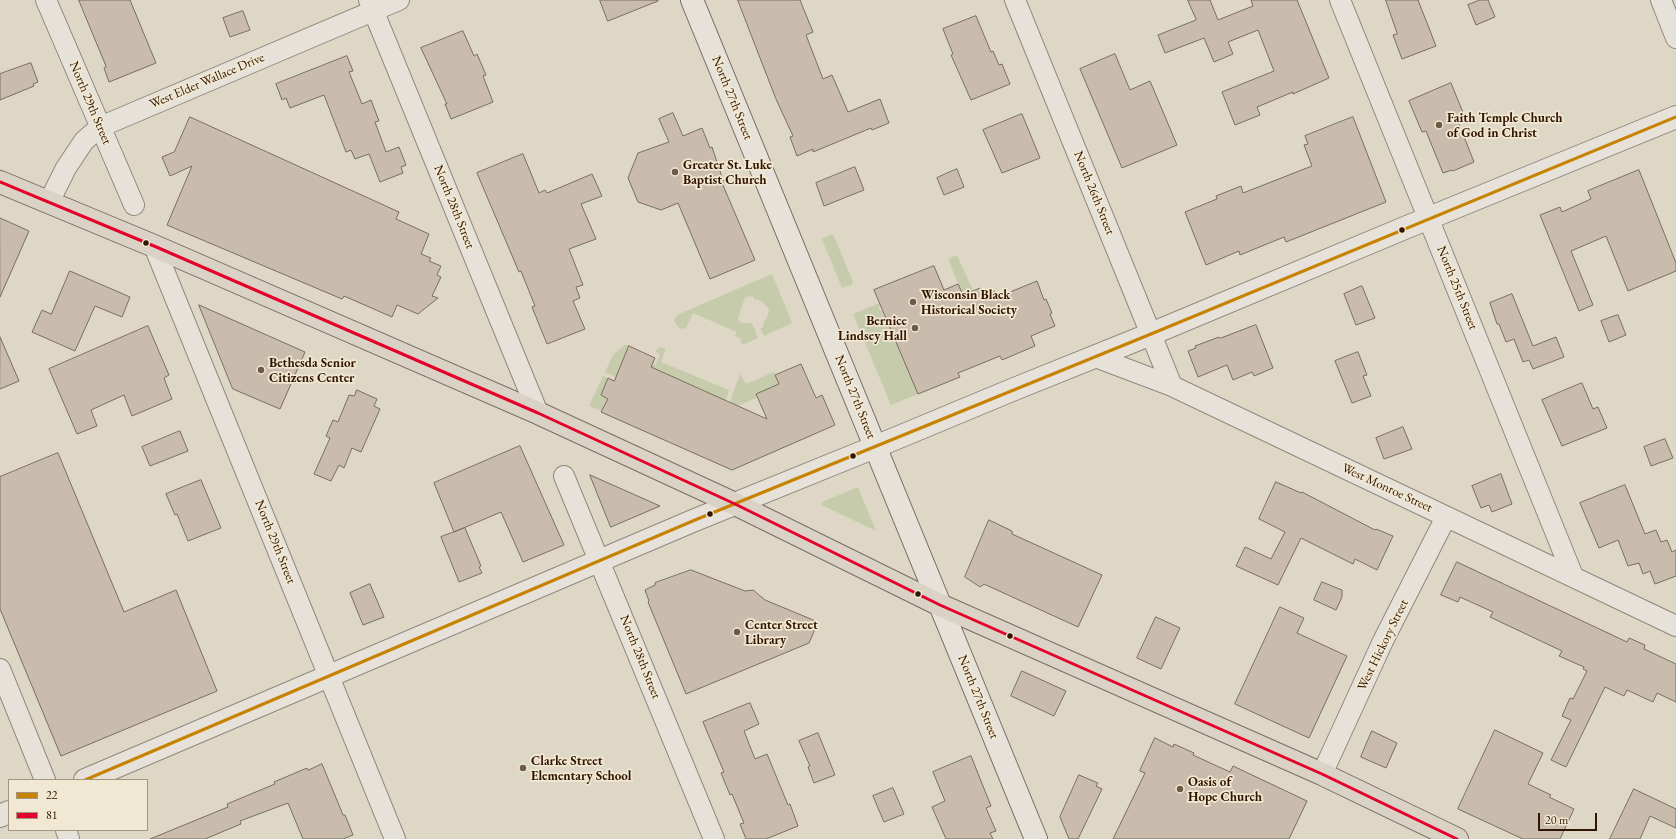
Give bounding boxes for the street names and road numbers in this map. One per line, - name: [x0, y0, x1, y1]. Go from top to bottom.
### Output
- street label: West Elder Wallace Drive: [147, 50, 267, 112]
- street label: North 27th Street: [708, 54, 756, 142]
- street label: North 29th Street: [65, 59, 115, 147]
- street label: North 26th Street: [1070, 149, 1118, 237]
- street label: North 28th Street: [430, 163, 478, 251]
- street label: North 25th Street: [1433, 244, 1481, 332]
- street label: North 27th Street: [831, 353, 879, 441]
- street label: West Monroe Street: [1339, 460, 1435, 516]
- street label: North 29th Street: [251, 498, 299, 586]
- street label: West Hickory Street: [1354, 597, 1412, 693]
- street label: North 28th Street: [616, 613, 664, 701]
- street label: North 27th Street: [954, 653, 1002, 741]

